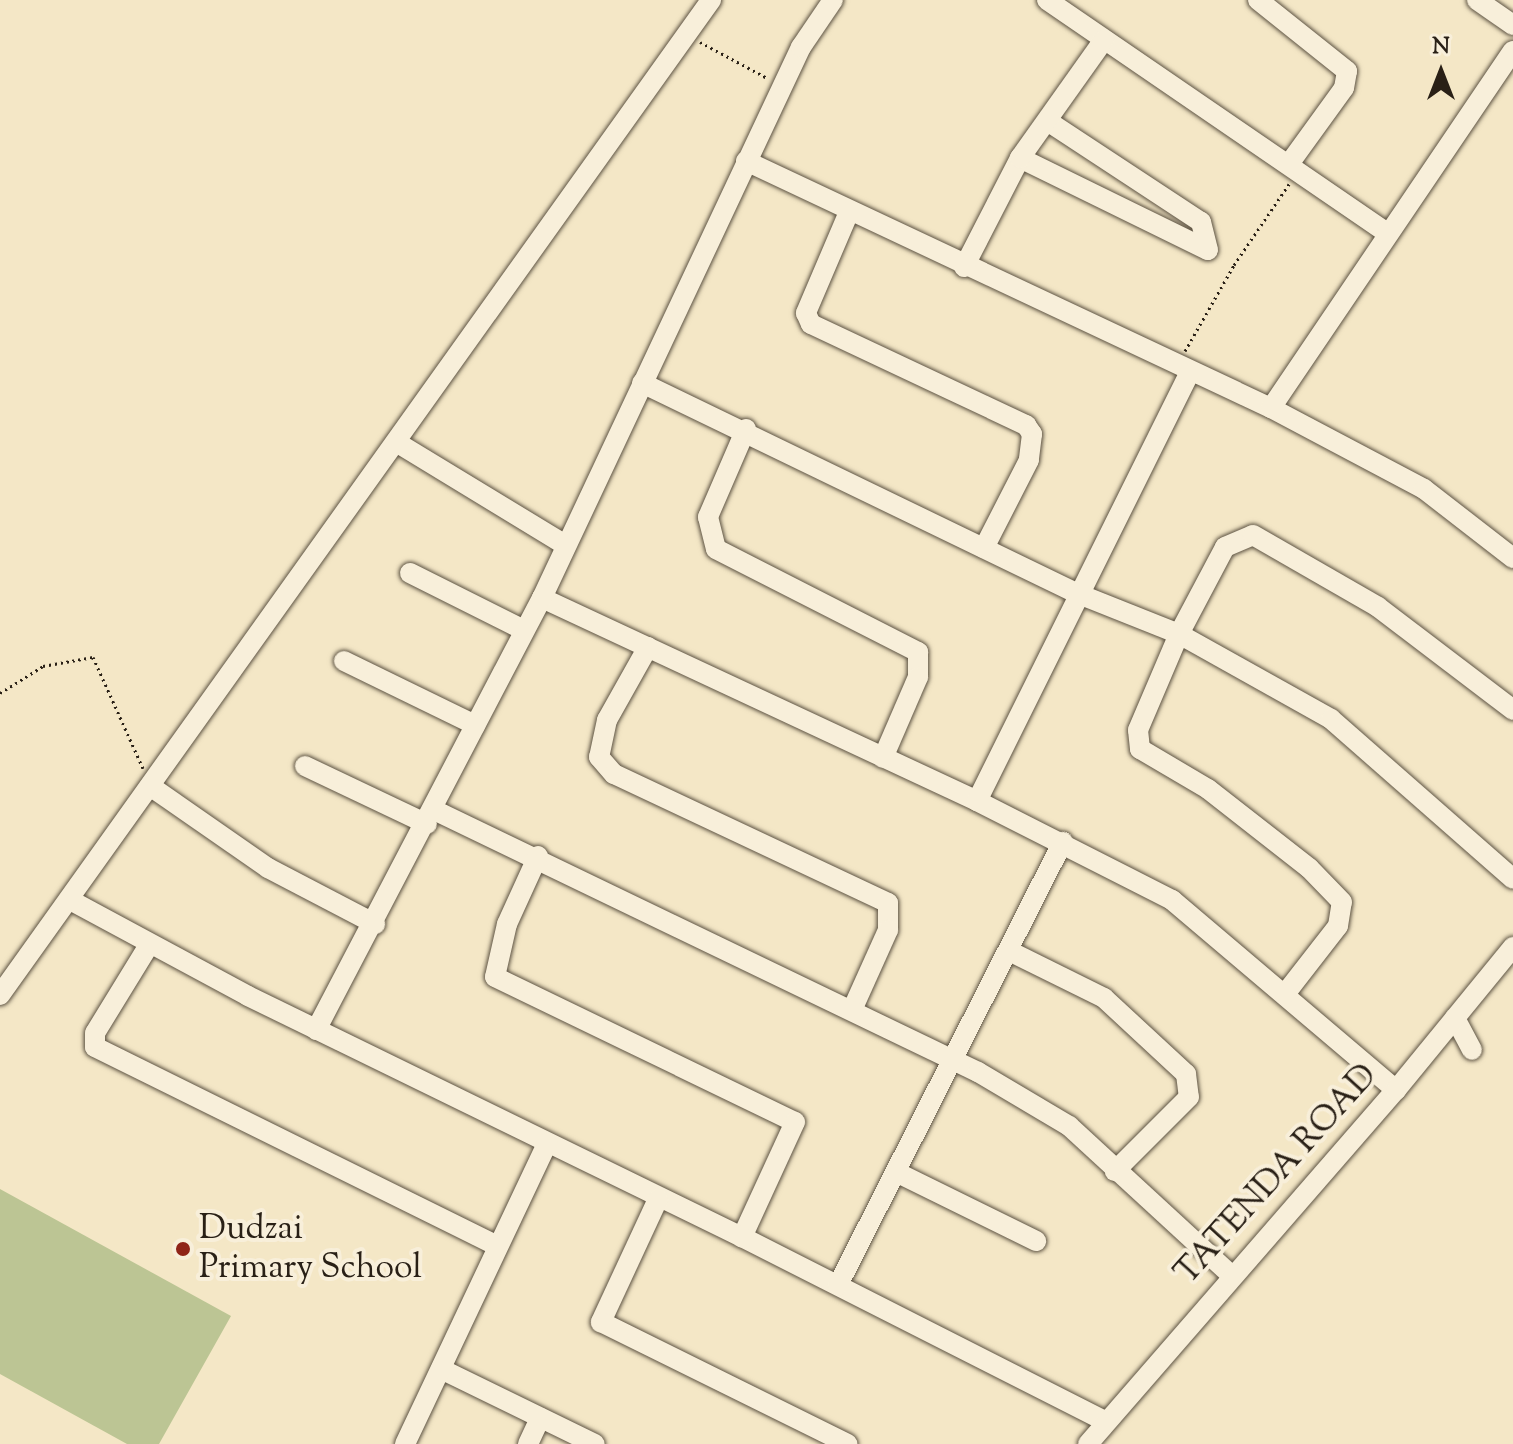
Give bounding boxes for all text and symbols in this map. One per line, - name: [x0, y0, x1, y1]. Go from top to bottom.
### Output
- north arrow: [1401, 32, 1481, 112]
- text: N: [1432, 32, 1450, 64]
- street label: TATENDA ROAD: [1167, 1056, 1387, 1294]
- place label: Dudzai Primary School: [199, 1209, 422, 1288]
- marker: Dudzai Primary School: [174, 1240, 192, 1258]

